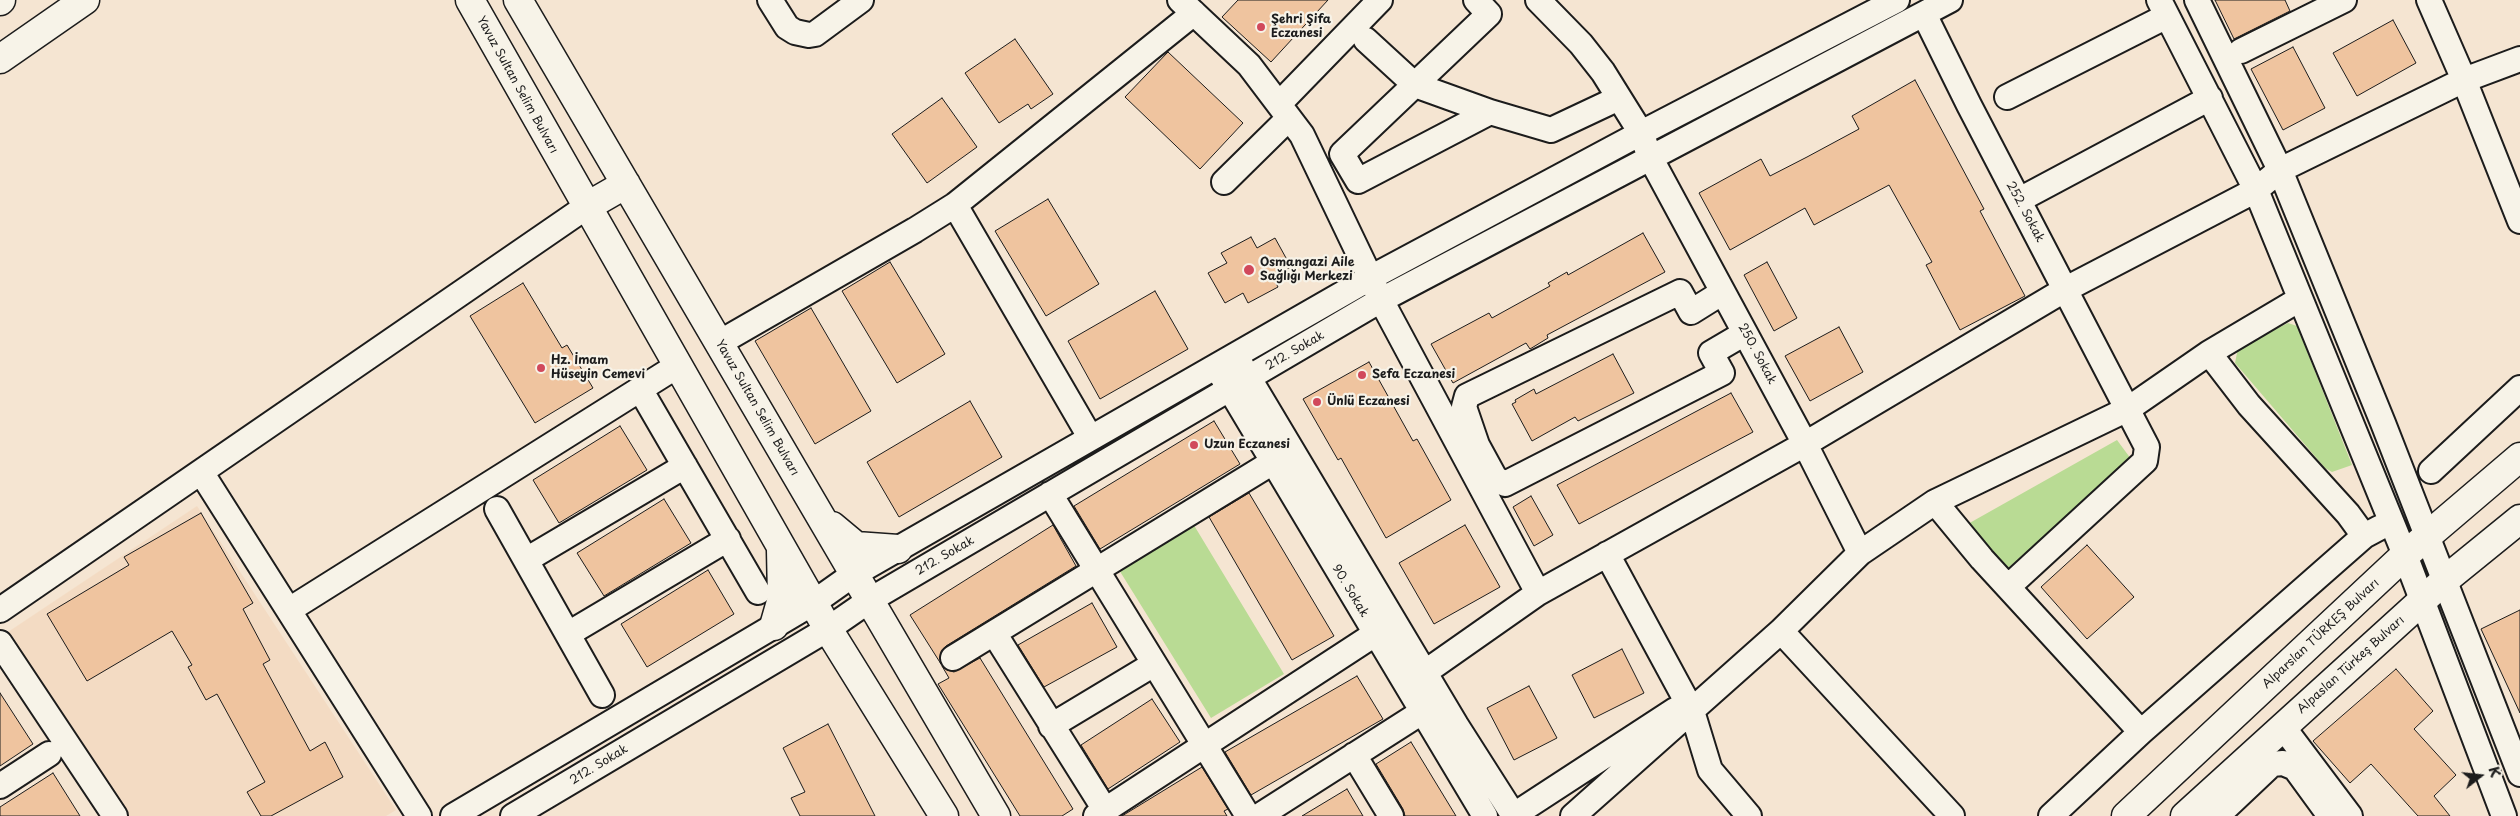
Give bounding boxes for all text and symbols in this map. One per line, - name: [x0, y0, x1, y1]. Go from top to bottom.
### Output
- place label: Şehri Şifa Eczanesi: [1271, 13, 1331, 41]
- street label: Yavuz Sultan Selim Bulvarı: [473, 14, 561, 156]
- marker: Şehri Şifa Eczanesi: [1255, 21, 1267, 33]
- street label: 252. Sokak: [2003, 179, 2047, 245]
- place label: Osmangazi Aile Sağlığı Merkezi: [1260, 256, 1354, 284]
- marker: Osmangazi Aile Sağlığı Merkezi: [1242, 263, 1256, 277]
- street label: 250. Sokak: [1735, 321, 1779, 387]
- street label: 212. Sokak: [1263, 328, 1327, 374]
- street label: Yavuz Sultan Selim Bulvarı: [712, 338, 802, 478]
- place label: Hz. İmam Hüseyin Cemevi: [551, 354, 645, 382]
- marker: Hz. İmam Hüseyin Cemevi: [535, 362, 547, 374]
- place label: Sefa Eczanesi: [1372, 368, 1455, 382]
- marker: Sefa Eczanesi: [1356, 369, 1368, 381]
- place label: Ünlü Eczanesi: [1327, 395, 1410, 409]
- marker: Ünlü Eczanesi: [1311, 396, 1323, 408]
- place label: Uzun Eczanesi: [1204, 438, 1290, 452]
- marker: Uzun Eczanesi: [1188, 439, 1200, 451]
- street label: 212. Sokak: [913, 533, 977, 579]
- street label: 90. Sokak: [1329, 562, 1371, 620]
- street label: Alparslan TÜRKEŞ Bulvarı: [2260, 576, 2382, 692]
- street label: Alpaslan Türkeş Bulvarı: [2295, 613, 2407, 717]
- street label: 212. Sokak: [567, 742, 631, 788]
- north arrow: [2455, 751, 2505, 801]
- text: K: [2483, 764, 2506, 780]

